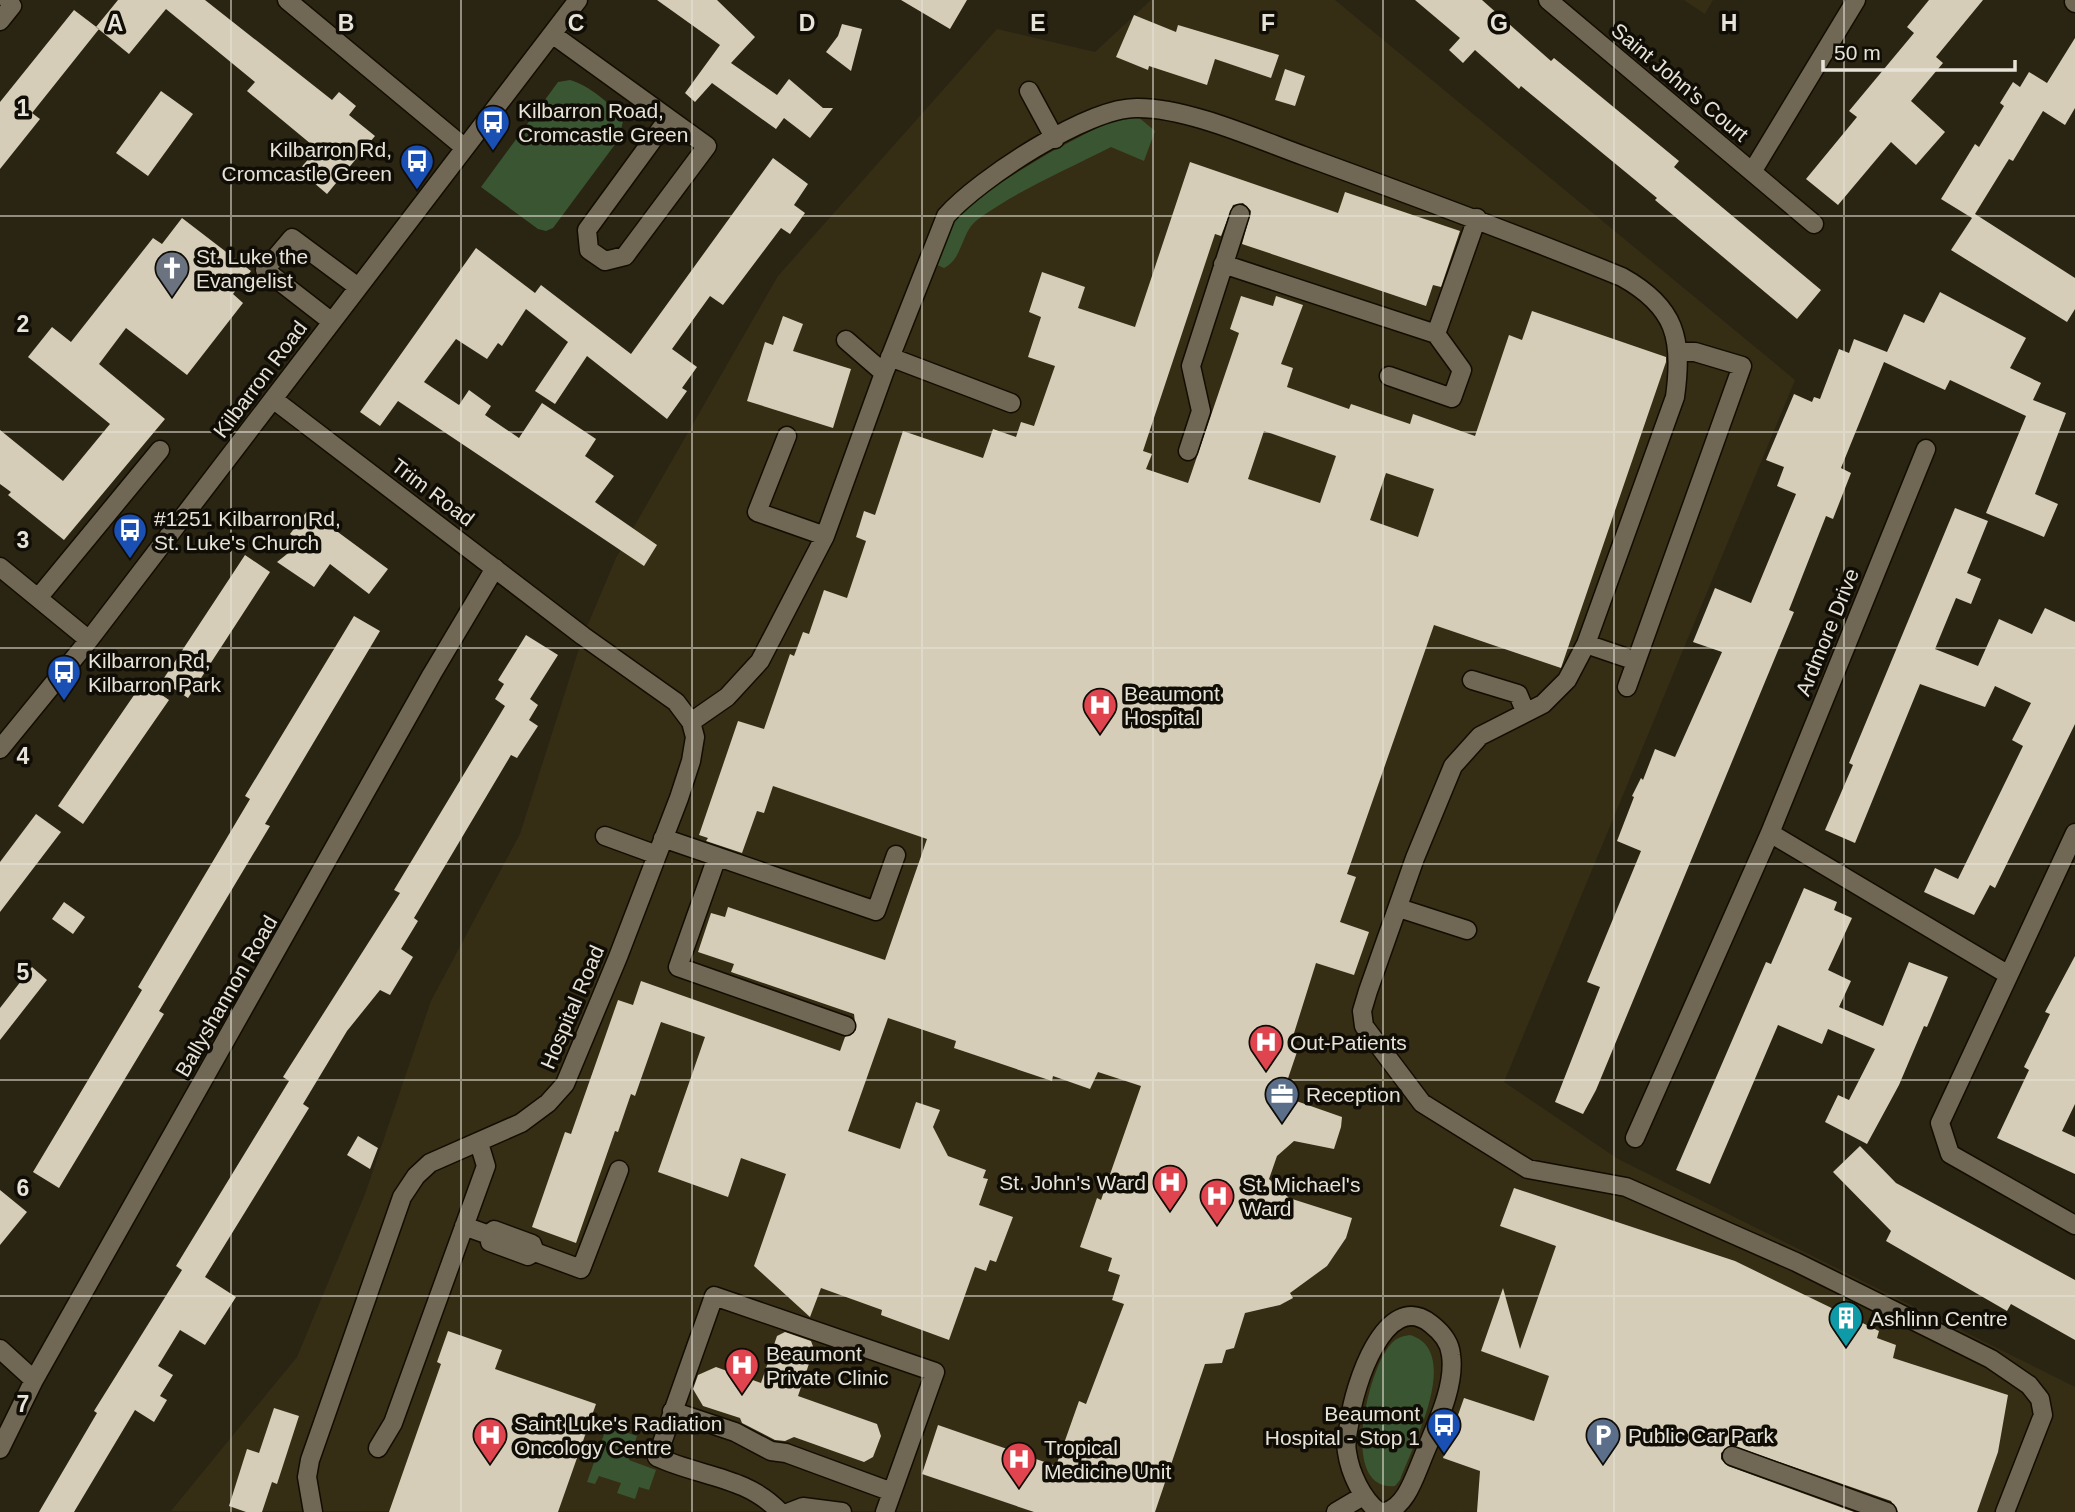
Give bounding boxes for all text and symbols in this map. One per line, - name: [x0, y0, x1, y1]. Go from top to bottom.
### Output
- text: A: [107, 10, 123, 36]
- text: B: [338, 10, 354, 36]
- text: C: [568, 10, 584, 36]
- text: D: [799, 10, 815, 36]
- text: E: [1030, 10, 1046, 36]
- text: F: [1261, 10, 1275, 36]
- text: G: [1490, 10, 1508, 36]
- text: H: [1721, 10, 1737, 36]
- street label: Saint John's Court: [1607, 18, 1753, 146]
- scale bar: [1823, 28, 2016, 72]
- text: 50 m: [1834, 41, 1881, 64]
- text: 1: [17, 95, 30, 121]
- place label: Kilbarron Road, Cromcastle Green: [518, 99, 688, 146]
- bus stop icon: Kilbarron Road, Cromcastle Green: [474, 103, 512, 152]
- place label: Kilbarron Rd, Cromcastle Green: [222, 138, 392, 185]
- bus stop icon: Kilbarron Rd, Cromcastle Green: [398, 142, 436, 191]
- place label: St. Luke the Evangelist: [196, 245, 308, 292]
- church icon: St. Luke the Evangelist: [153, 249, 191, 298]
- text: 2: [17, 311, 29, 337]
- street label: Kilbarron Road: [209, 316, 311, 442]
- street label: Trim Road: [387, 454, 479, 530]
- place label: #1251 Kilbarron Rd, St. Luke's Church: [154, 507, 341, 554]
- bus stop icon: #1251 Kilbarron Rd, St. Luke's Church: [111, 511, 149, 560]
- text: 3: [17, 527, 29, 553]
- street label: Ardmore Drive: [1791, 565, 1863, 699]
- place label: Kilbarron Rd, Kilbarron Park: [88, 649, 222, 696]
- bus stop icon: Kilbarron Rd, Kilbarron Park: [45, 653, 83, 702]
- place label: Beaumont Hospital: [1124, 682, 1220, 729]
- hospital icon: Beaumont Hospital: [1081, 686, 1119, 735]
- text: 4: [17, 743, 30, 769]
- street label: Ballyshannon Road: [171, 911, 281, 1081]
- street label: Hospital Road: [536, 942, 608, 1072]
- text: 5: [17, 959, 30, 985]
- hospital icon: Out-Patients: [1247, 1023, 1285, 1072]
- place label: Out-Patients: [1290, 1031, 1407, 1054]
- office icon: Reception: [1263, 1075, 1301, 1124]
- place label: Reception: [1306, 1083, 1401, 1106]
- hospital icon: St. John's Ward: [1151, 1163, 1189, 1212]
- place label: St. John's Ward: [999, 1171, 1146, 1194]
- place label: St. Michael's Ward: [1242, 1173, 1360, 1220]
- text: 6: [17, 1175, 29, 1201]
- hospital icon: St. Michael's Ward: [1198, 1177, 1236, 1226]
- building icon: Ashlinn Centre: [1827, 1299, 1865, 1348]
- place label: Ashlinn Centre: [1870, 1307, 2008, 1330]
- place label: Beaumont Private Clinic: [766, 1342, 889, 1389]
- hospital icon: Beaumont Private Clinic: [723, 1346, 761, 1395]
- text: 7: [17, 1391, 29, 1417]
- place label: Beaumont Hospital - Stop 1: [1265, 1402, 1420, 1449]
- bus stop icon: Beaumont Hospital - Stop 1: [1425, 1406, 1463, 1455]
- place label: Saint Luke's Radiation Oncology Centre: [514, 1412, 722, 1459]
- hospital icon: Saint Luke's Radiation Oncology Centre: [471, 1416, 509, 1465]
- parking icon: Public Car Park: [1584, 1416, 1622, 1465]
- place label: Public Car Park: [1628, 1424, 1774, 1447]
- place label: Tropical Medicine Unit: [1044, 1436, 1171, 1483]
- hospital icon: Tropical Medicine Unit: [1000, 1440, 1038, 1489]

